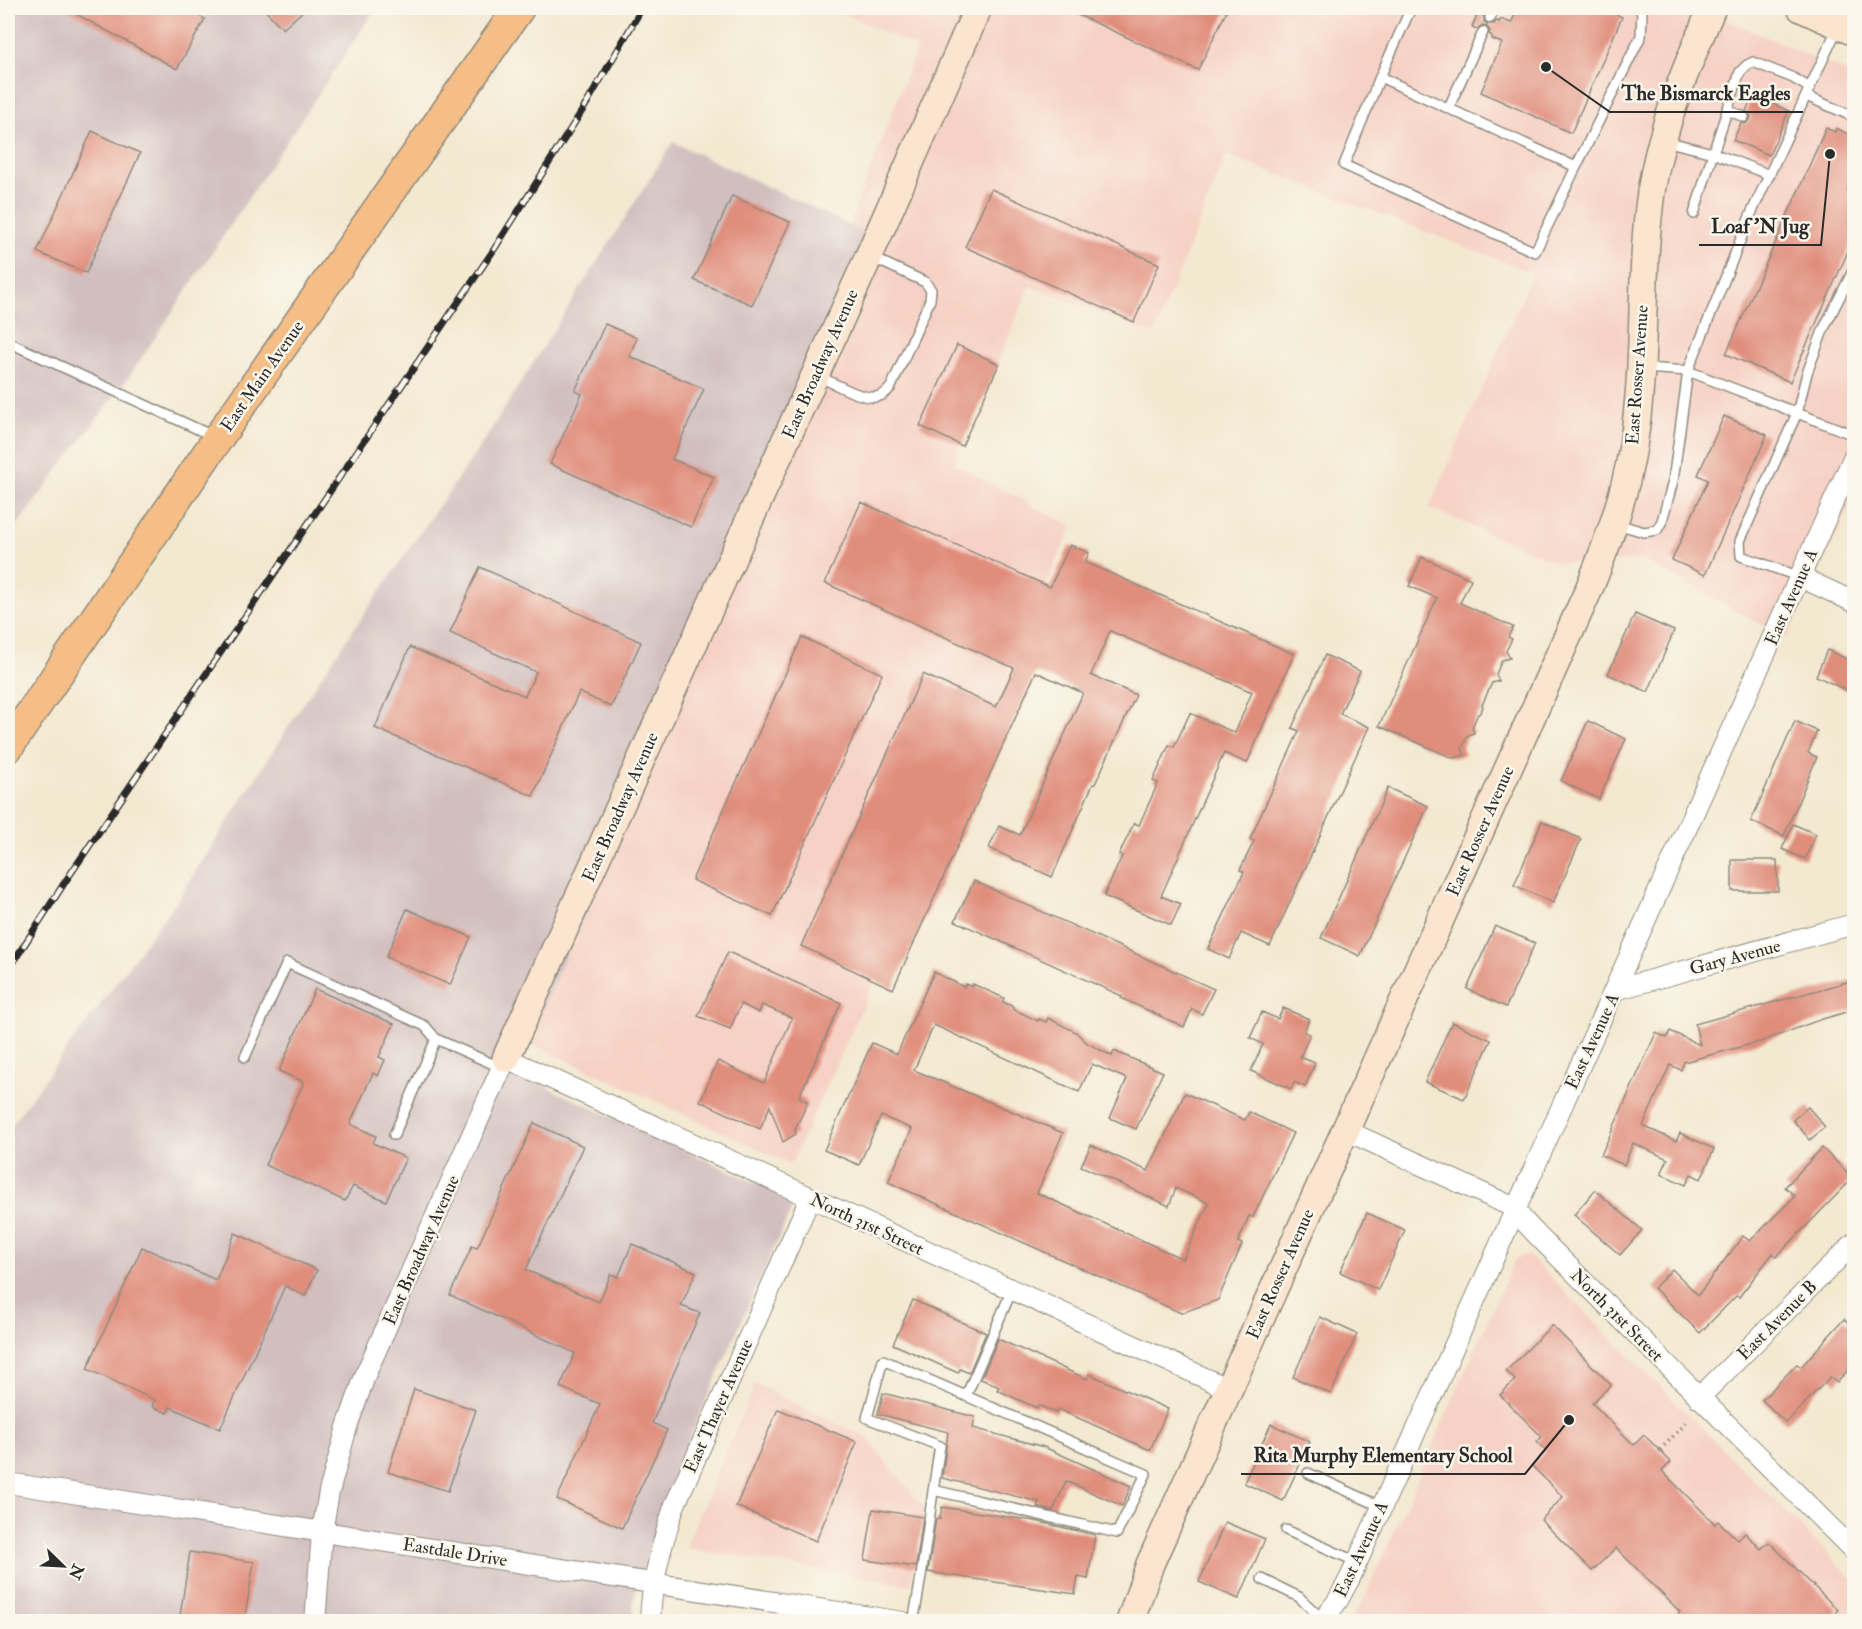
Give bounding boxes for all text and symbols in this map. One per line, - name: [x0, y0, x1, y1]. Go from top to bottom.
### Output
- callout: The Bismarck Eagles: [1610, 74, 1803, 112]
- text: The Bismarck Eagles: [1621, 81, 1791, 107]
- callout: Loaf 'N Jug: [1699, 207, 1821, 245]
- text: Loaf 'N Jug: [1711, 214, 1810, 240]
- street label: East Broadway Avenue: [777, 285, 864, 443]
- street label: East Rosser Avenue: [1621, 304, 1654, 446]
- street label: East Main Avenue: [215, 316, 310, 436]
- street label: East Avenue A: [1760, 545, 1823, 649]
- street label: East Broadway Avenue: [577, 728, 664, 886]
- street label: East Rosser Avenue: [1441, 762, 1520, 900]
- street label: Gary Avenue: [1687, 934, 1783, 981]
- street label: East Avenue A: [1560, 989, 1625, 1093]
- street label: East Broadway Avenue: [378, 1171, 465, 1329]
- street label: North 31st Street: [806, 1188, 927, 1261]
- street label: East Rosser Avenue: [1241, 1205, 1320, 1343]
- street label: North 31st Street: [1565, 1264, 1668, 1367]
- street label: East Avenue B: [1733, 1276, 1822, 1365]
- street label: East Thayer Avenue: [679, 1335, 758, 1477]
- callout: Rita Murphy Elementary School: [1241, 1436, 1525, 1474]
- text: Rita Murphy Elementary School: [1253, 1443, 1514, 1469]
- street label: East Avenue A: [1329, 1497, 1394, 1601]
- street label: Eastdale Drive: [401, 1533, 509, 1572]
- north arrow: [33, 1536, 93, 1596]
- text: N: [63, 1560, 88, 1583]

